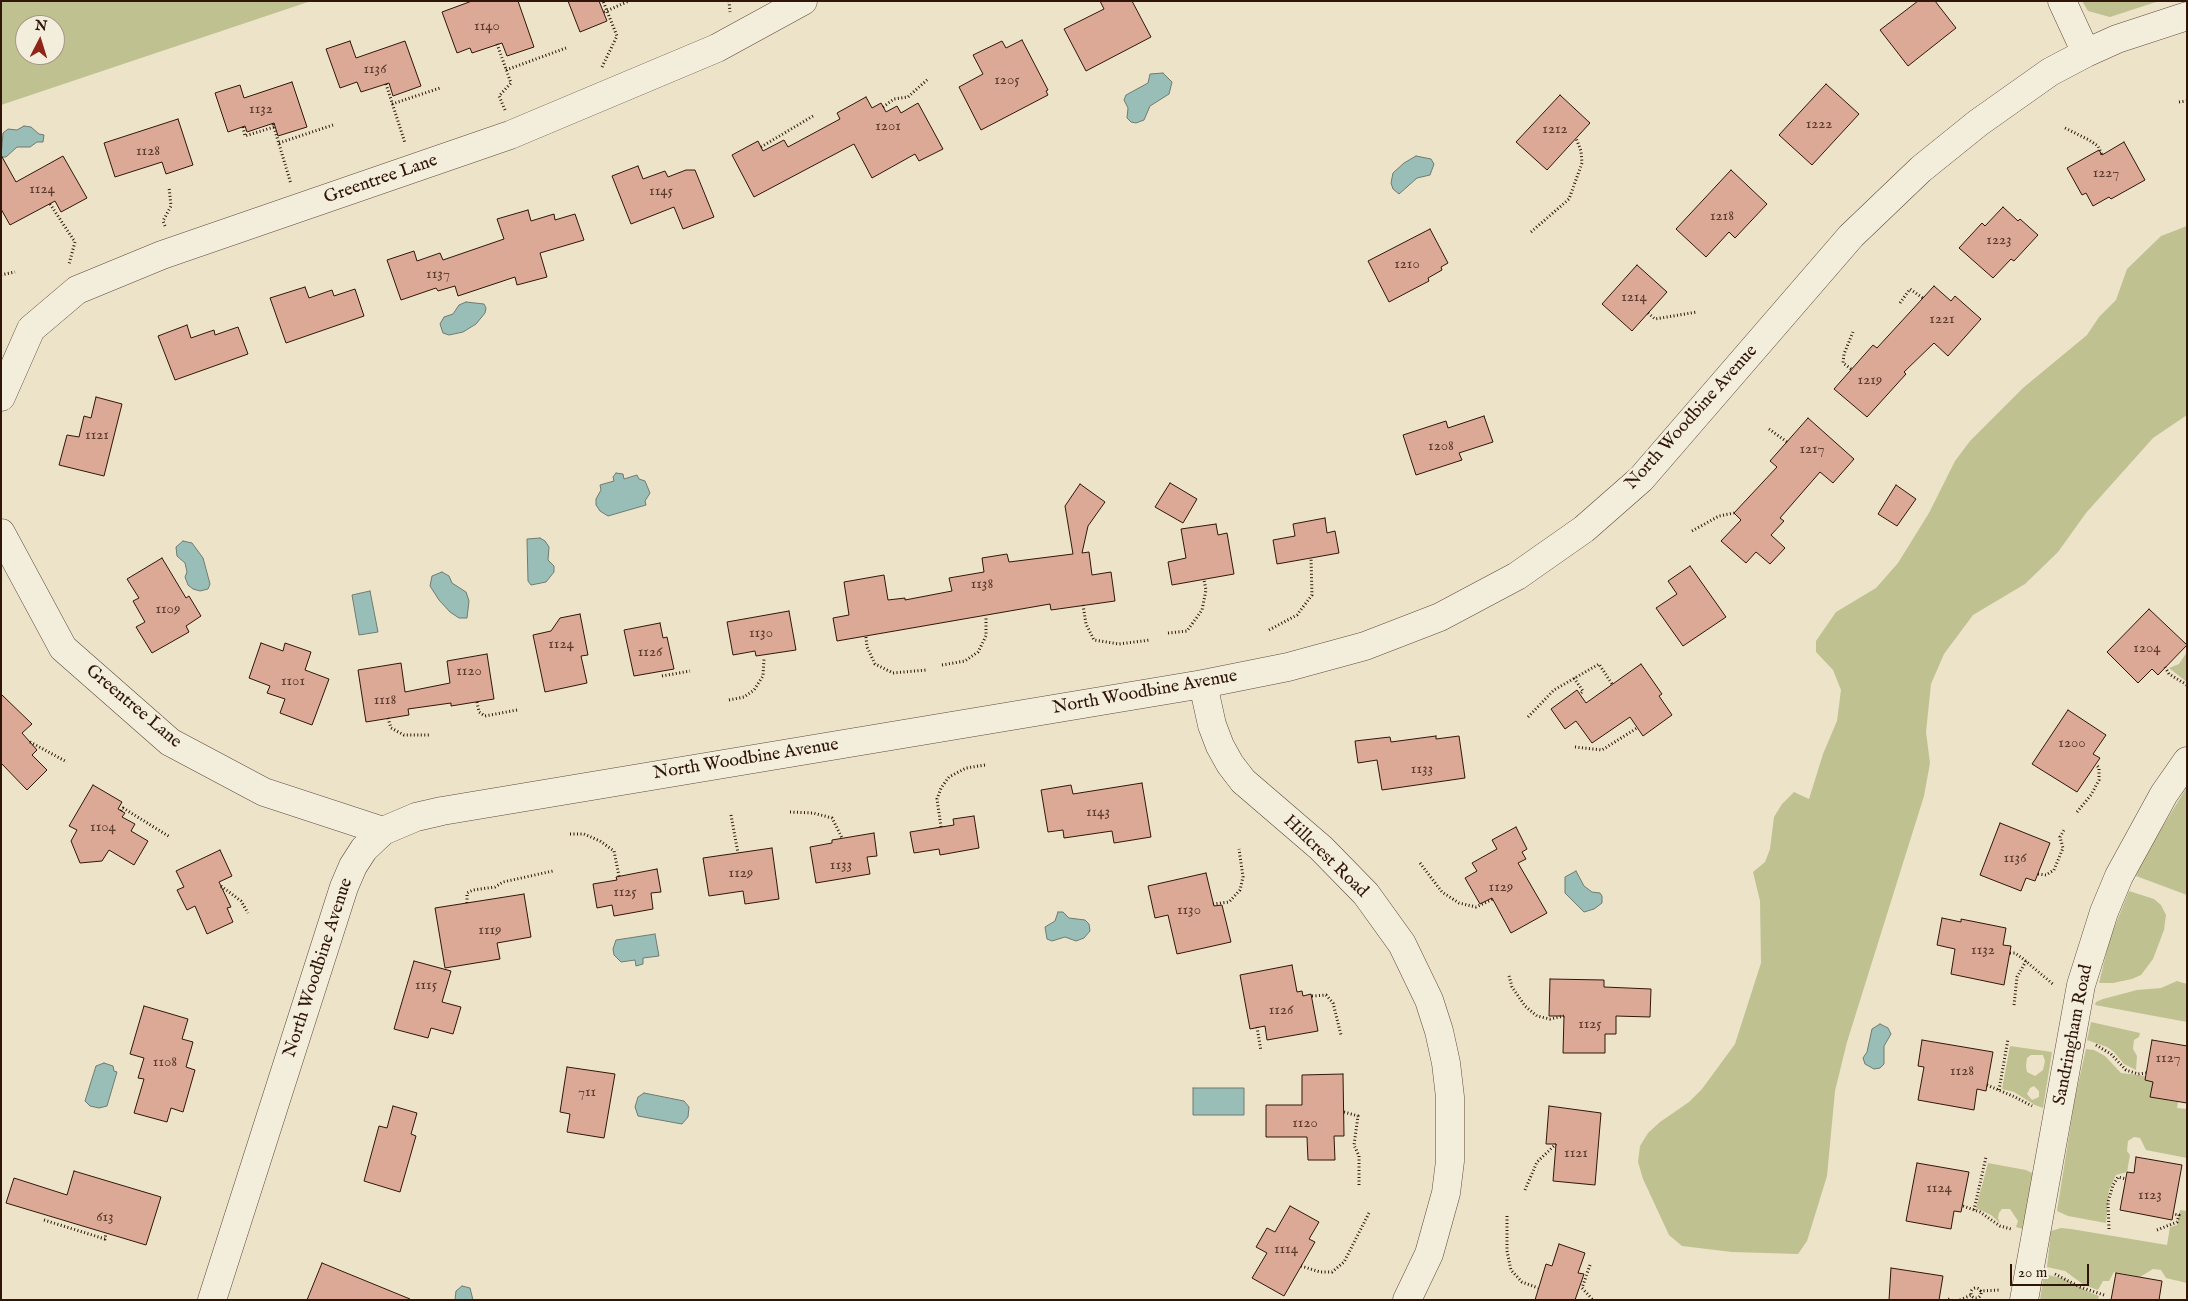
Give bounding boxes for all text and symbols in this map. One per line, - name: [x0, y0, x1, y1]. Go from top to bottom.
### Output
- north arrow: [15, 15, 65, 65]
- text: N: [34, 17, 48, 36]
- house number: 1140: [474, 18, 500, 36]
- house number: 1136: [363, 61, 387, 79]
- house number: 1205: [994, 72, 1020, 90]
- house number: 1132: [249, 101, 273, 119]
- house number: 1222: [1806, 116, 1832, 134]
- house number: 1201: [875, 118, 901, 136]
- house number: 1212: [1542, 121, 1568, 139]
- house number: 1128: [136, 143, 160, 161]
- street label: Greentree Lane: [321, 150, 441, 210]
- house number: 1227: [2093, 165, 2119, 183]
- house number: 1124: [29, 181, 55, 199]
- house number: 1145: [649, 183, 673, 201]
- house number: 1218: [1710, 208, 1734, 226]
- house number: 1223: [1986, 232, 2012, 250]
- house number: 1210: [1394, 256, 1420, 274]
- house number: 1137: [426, 266, 450, 284]
- house number: 1214: [1621, 289, 1647, 307]
- house number: 1221: [1929, 311, 1955, 329]
- street label: North Woodbine Avenue: [1621, 341, 1763, 495]
- house number: 1219: [1858, 372, 1882, 390]
- house number: 1121: [85, 427, 109, 445]
- house number: 1208: [1428, 438, 1454, 456]
- house number: 1217: [1799, 441, 1825, 459]
- house number: 1138: [971, 576, 993, 594]
- house number: 1109: [155, 601, 181, 619]
- house number: 1130: [749, 625, 773, 643]
- house number: 1124: [548, 636, 574, 654]
- house number: 1204: [2133, 640, 2161, 658]
- house number: 1126: [638, 644, 662, 662]
- street label: Greentree Lane: [81, 661, 185, 753]
- house number: 1120: [456, 663, 482, 681]
- street label: North Woodbine Avenue: [1051, 666, 1239, 720]
- house number: 1101: [281, 673, 305, 691]
- house number: 1118: [374, 692, 396, 710]
- street label: North Woodbine Avenue: [652, 735, 840, 785]
- house number: 1200: [2058, 735, 2086, 753]
- house number: 1133: [1411, 761, 1433, 779]
- house number: 1143: [1086, 804, 1110, 822]
- street label: Hillcrest Road: [1278, 811, 1372, 903]
- house number: 1104: [90, 819, 116, 837]
- house number: 1136: [2003, 850, 2027, 868]
- house number: 1133: [830, 857, 852, 875]
- house number: 1129: [729, 865, 753, 883]
- street label: North Woodbine Avenue: [280, 876, 358, 1060]
- house number: 1129: [1489, 879, 1513, 897]
- house number: 1125: [613, 884, 637, 902]
- house number: 1130: [1177, 902, 1201, 920]
- house number: 1119: [478, 922, 502, 940]
- house number: 1132: [1971, 942, 1995, 960]
- street label: Sandringham Road: [2050, 963, 2098, 1107]
- house number: 1115: [415, 977, 437, 995]
- house number: 1126: [1269, 1002, 1293, 1020]
- house number: 1125: [1578, 1016, 1602, 1034]
- house number: 1127: [2155, 1050, 2181, 1068]
- house number: 1108: [153, 1054, 177, 1072]
- house number: 1128: [1950, 1063, 1974, 1081]
- house number: 711: [578, 1084, 596, 1102]
- house number: 1120: [1292, 1115, 1318, 1133]
- house number: 1121: [1564, 1145, 1588, 1163]
- house number: 1124: [1926, 1180, 1952, 1198]
- house number: 1123: [2138, 1187, 2162, 1205]
- house number: 613: [96, 1209, 114, 1227]
- house number: 1114: [1274, 1241, 1298, 1259]
- scale bar: [2013, 1254, 2092, 1286]
- text: 20 m: [2018, 1263, 2047, 1282]

